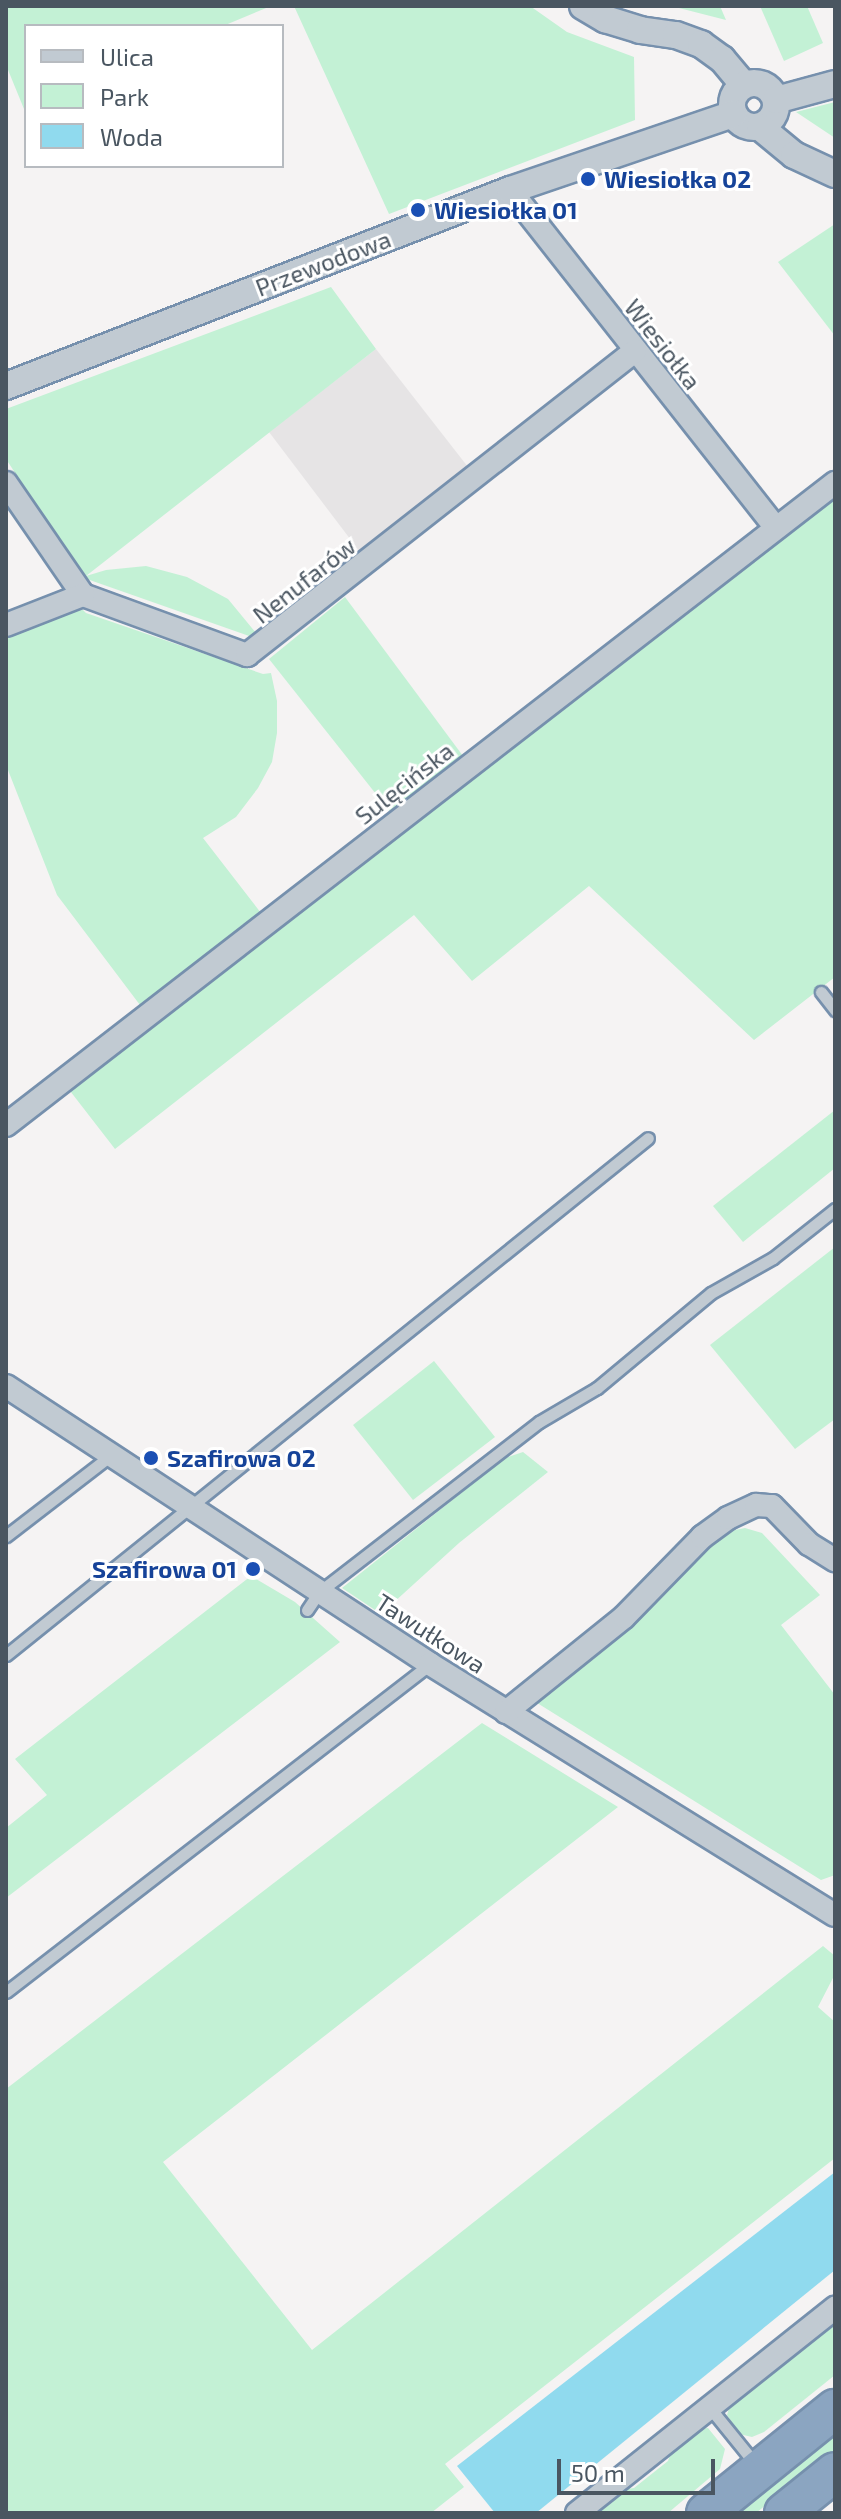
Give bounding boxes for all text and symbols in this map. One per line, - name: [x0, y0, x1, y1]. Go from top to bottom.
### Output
- legend: [24, 24, 284, 168]
- text: Ulica: [100, 42, 154, 71]
- text: Park: [100, 82, 149, 111]
- text: Woda: [100, 122, 163, 151]
- place label: Wiesiołka 02: [604, 165, 751, 193]
- marker: Wiesiołka 02: [579, 170, 597, 188]
- place label: Wiesiołka 01: [434, 196, 578, 224]
- marker: Wiesiołka 01: [409, 201, 427, 219]
- street label: Przewodowa: [251, 224, 395, 302]
- street label: Wiesiołka: [619, 293, 707, 395]
- street label: Nenufarów: [247, 531, 361, 629]
- street label: Sulęcińska: [349, 736, 459, 830]
- place label: Szafirowa 02: [167, 1444, 316, 1472]
- marker: Szafirowa 02: [142, 1449, 160, 1467]
- place label: Szafirowa 01: [92, 1555, 237, 1583]
- marker: Szafirowa 01: [244, 1560, 262, 1578]
- street label: Tawułkowa: [371, 1587, 491, 1679]
- scale bar: [561, 2443, 719, 2493]
- text: 50 m: [571, 2458, 625, 2487]

